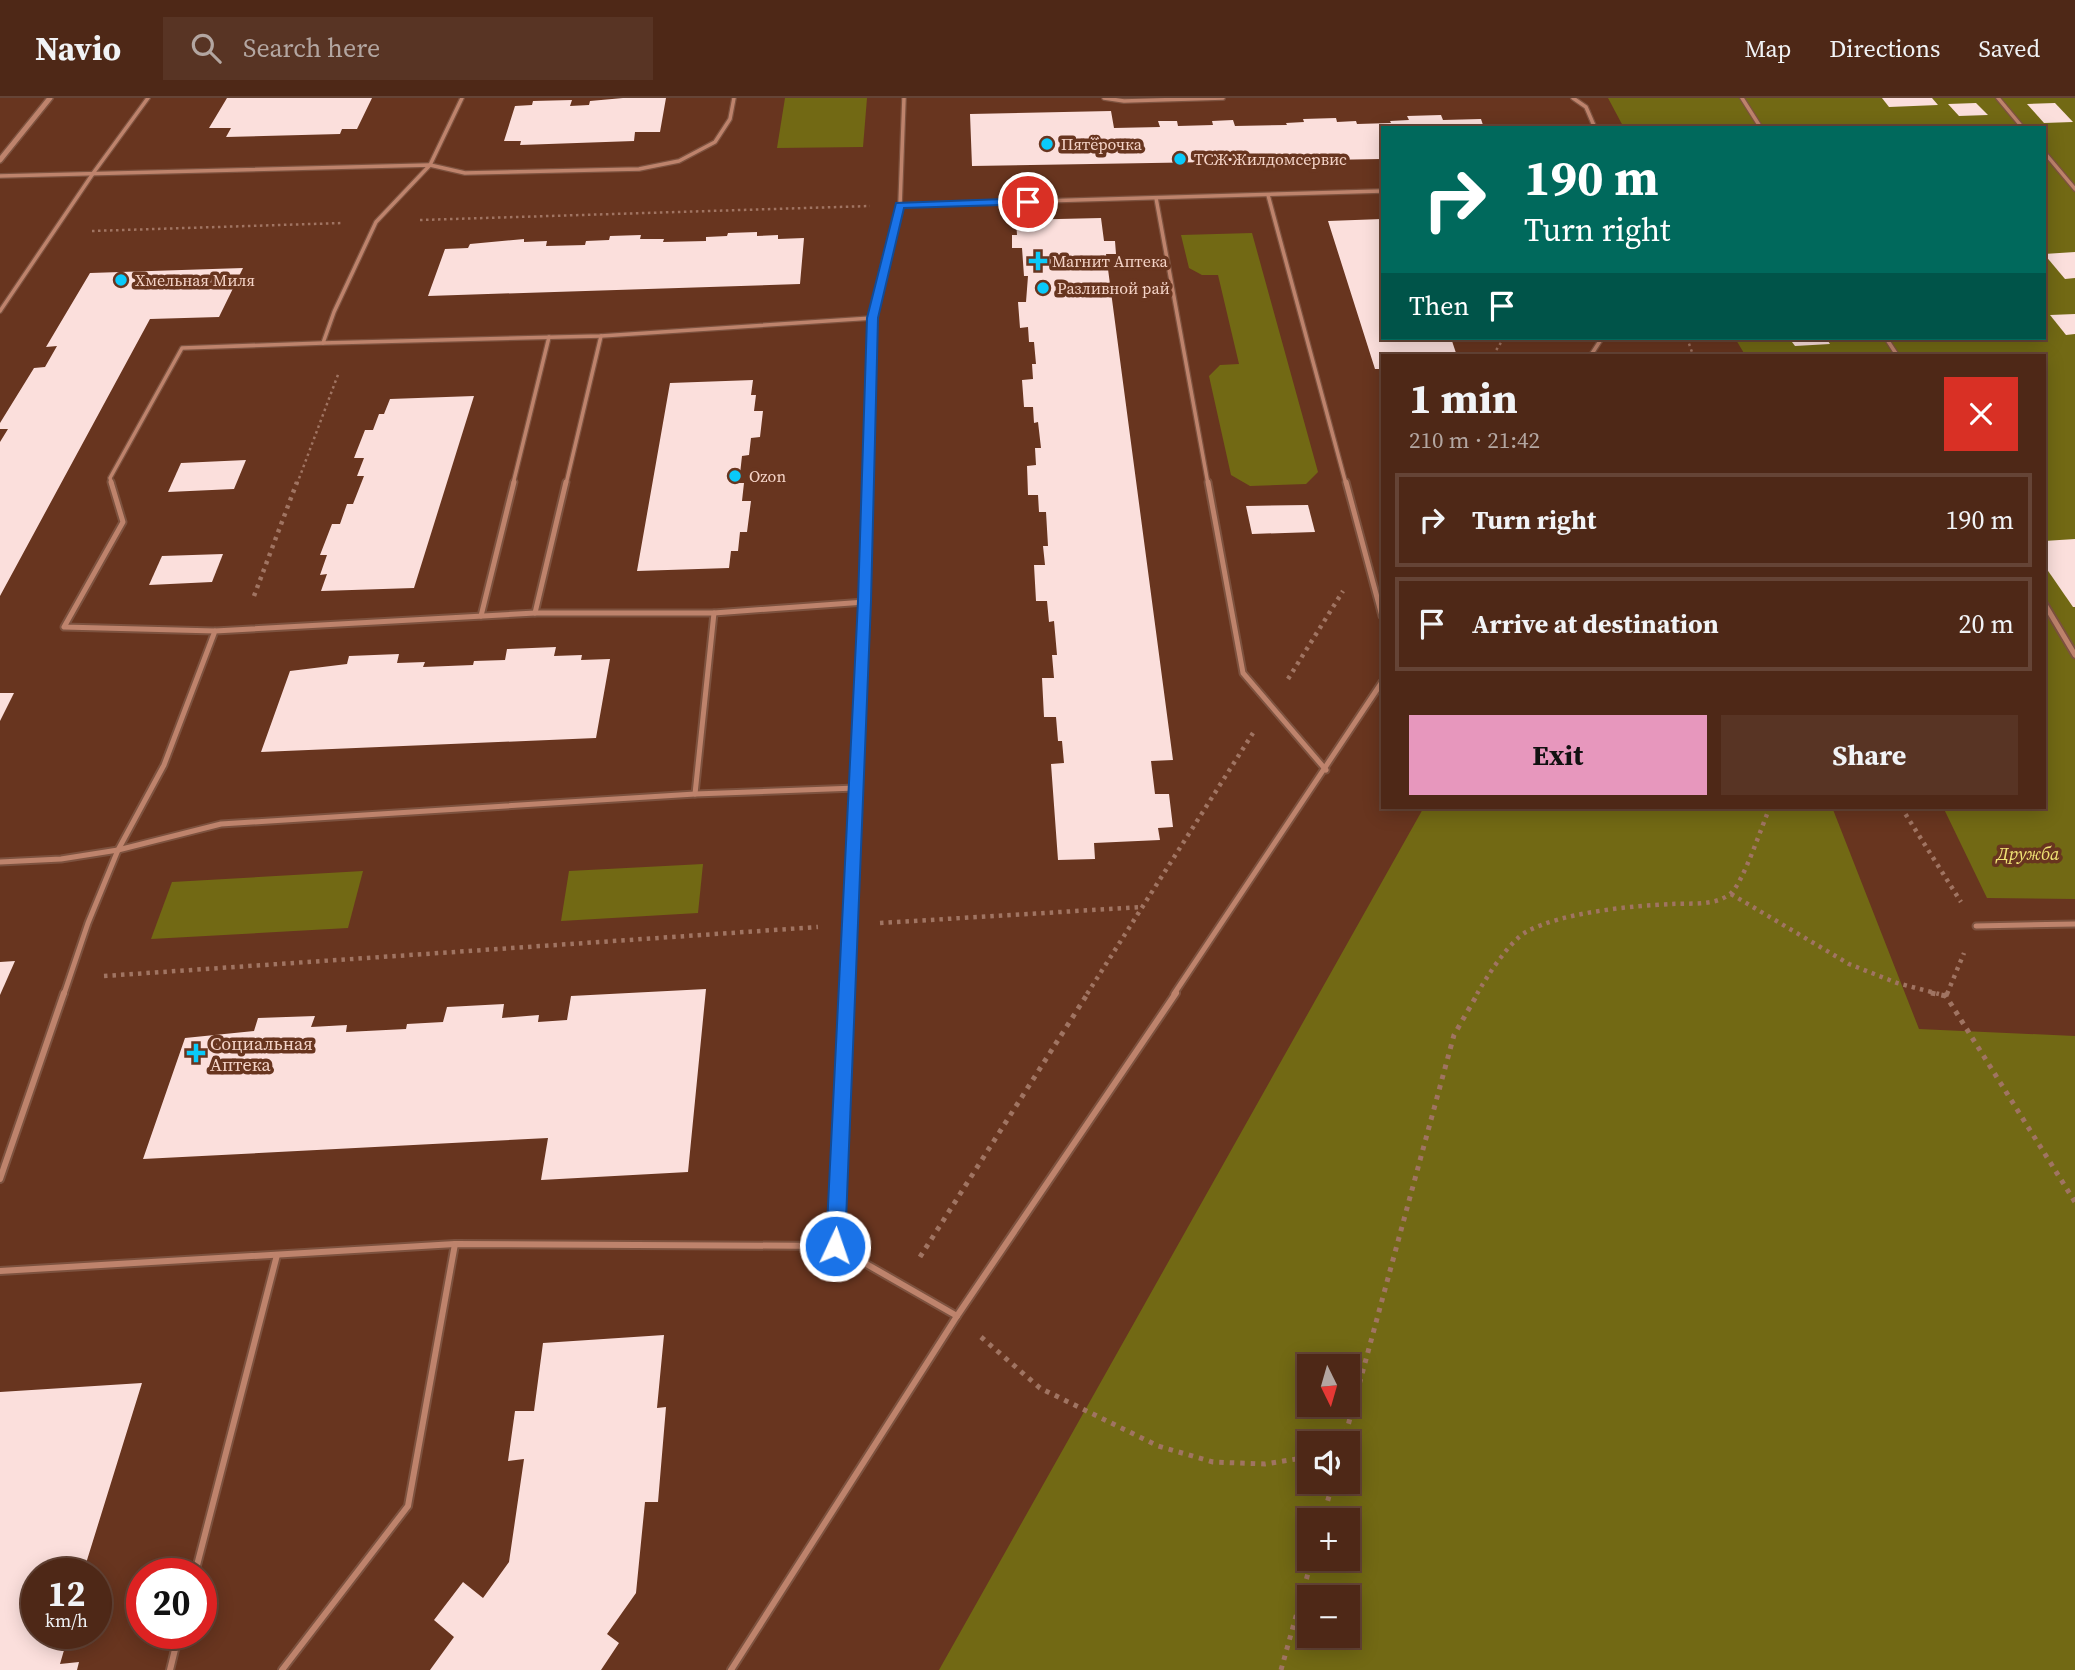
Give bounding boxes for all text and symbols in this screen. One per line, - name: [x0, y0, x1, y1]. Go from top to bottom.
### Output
- search box: [163, 17, 653, 80]
- text: Navio: [35, 26, 121, 71]
- icon: search: [187, 29, 225, 67]
- text: Search here: [243, 30, 380, 66]
- text: Map: [1744, 32, 1791, 65]
- text: Directions: [1829, 32, 1940, 65]
- text: Saved: [1978, 32, 2040, 65]
- place label: Пятёрочка: [1061, 133, 1143, 155]
- marker: Пятёрочка: [1039, 136, 1055, 152]
- text: 190 m: [1524, 144, 1659, 211]
- place label: ТСЖ Жилдомсервис: [1194, 148, 1347, 170]
- marker: ТСЖ Жилдомсервис: [1172, 151, 1188, 167]
- icon: right: [1409, 154, 1500, 245]
- pin: [998, 172, 1058, 232]
- icon: arrive: [1009, 183, 1047, 221]
- text: Turn right: [1524, 208, 1670, 252]
- place label: Магнит Аптека: [1052, 250, 1169, 272]
- marker: Магнит Аптека: [1030, 253, 1046, 269]
- place label: Хмельная Миля: [135, 269, 255, 291]
- marker: Хмельная Миля: [113, 272, 129, 288]
- place label: Разливной рай: [1057, 277, 1170, 299]
- marker: Разливной рай: [1035, 280, 1051, 296]
- icon: arrive: [1483, 287, 1521, 325]
- text: Then: [1409, 288, 1469, 324]
- text: 1 min: [1409, 369, 1518, 427]
- button: close: [1944, 377, 2018, 451]
- text: 210 m · 21:42: [1409, 424, 1540, 456]
- place label: Ozon: [749, 465, 786, 487]
- marker: Ozon: [727, 468, 743, 484]
- icon: right: [1413, 501, 1451, 539]
- text: Turn right: [1472, 502, 1596, 538]
- text: 190 m: [1946, 502, 2014, 538]
- icon: arrive: [1413, 605, 1451, 643]
- text: Arrive at destination: [1472, 606, 1719, 642]
- text: 20 m: [1959, 606, 2014, 642]
- button: Exit: [1409, 715, 1707, 795]
- button: Share: [1721, 715, 2018, 795]
- park label: Дружба: [1995, 841, 2060, 866]
- place label: Социальная Аптека: [210, 1031, 313, 1077]
- marker: Социальная Аптека: [188, 1045, 204, 1061]
- position arrow: [798, 1209, 872, 1283]
- north arrow: [1297, 1354, 1360, 1418]
- map controls: [1297, 1354, 1360, 1648]
- button: sound: [1297, 1431, 1360, 1494]
- button: +: [1297, 1508, 1360, 1571]
- speed limit sign: 20: [126, 1558, 217, 1649]
- text: 12: [48, 1570, 85, 1618]
- button: −: [1297, 1585, 1360, 1648]
- text: km/h: [45, 1608, 88, 1633]

